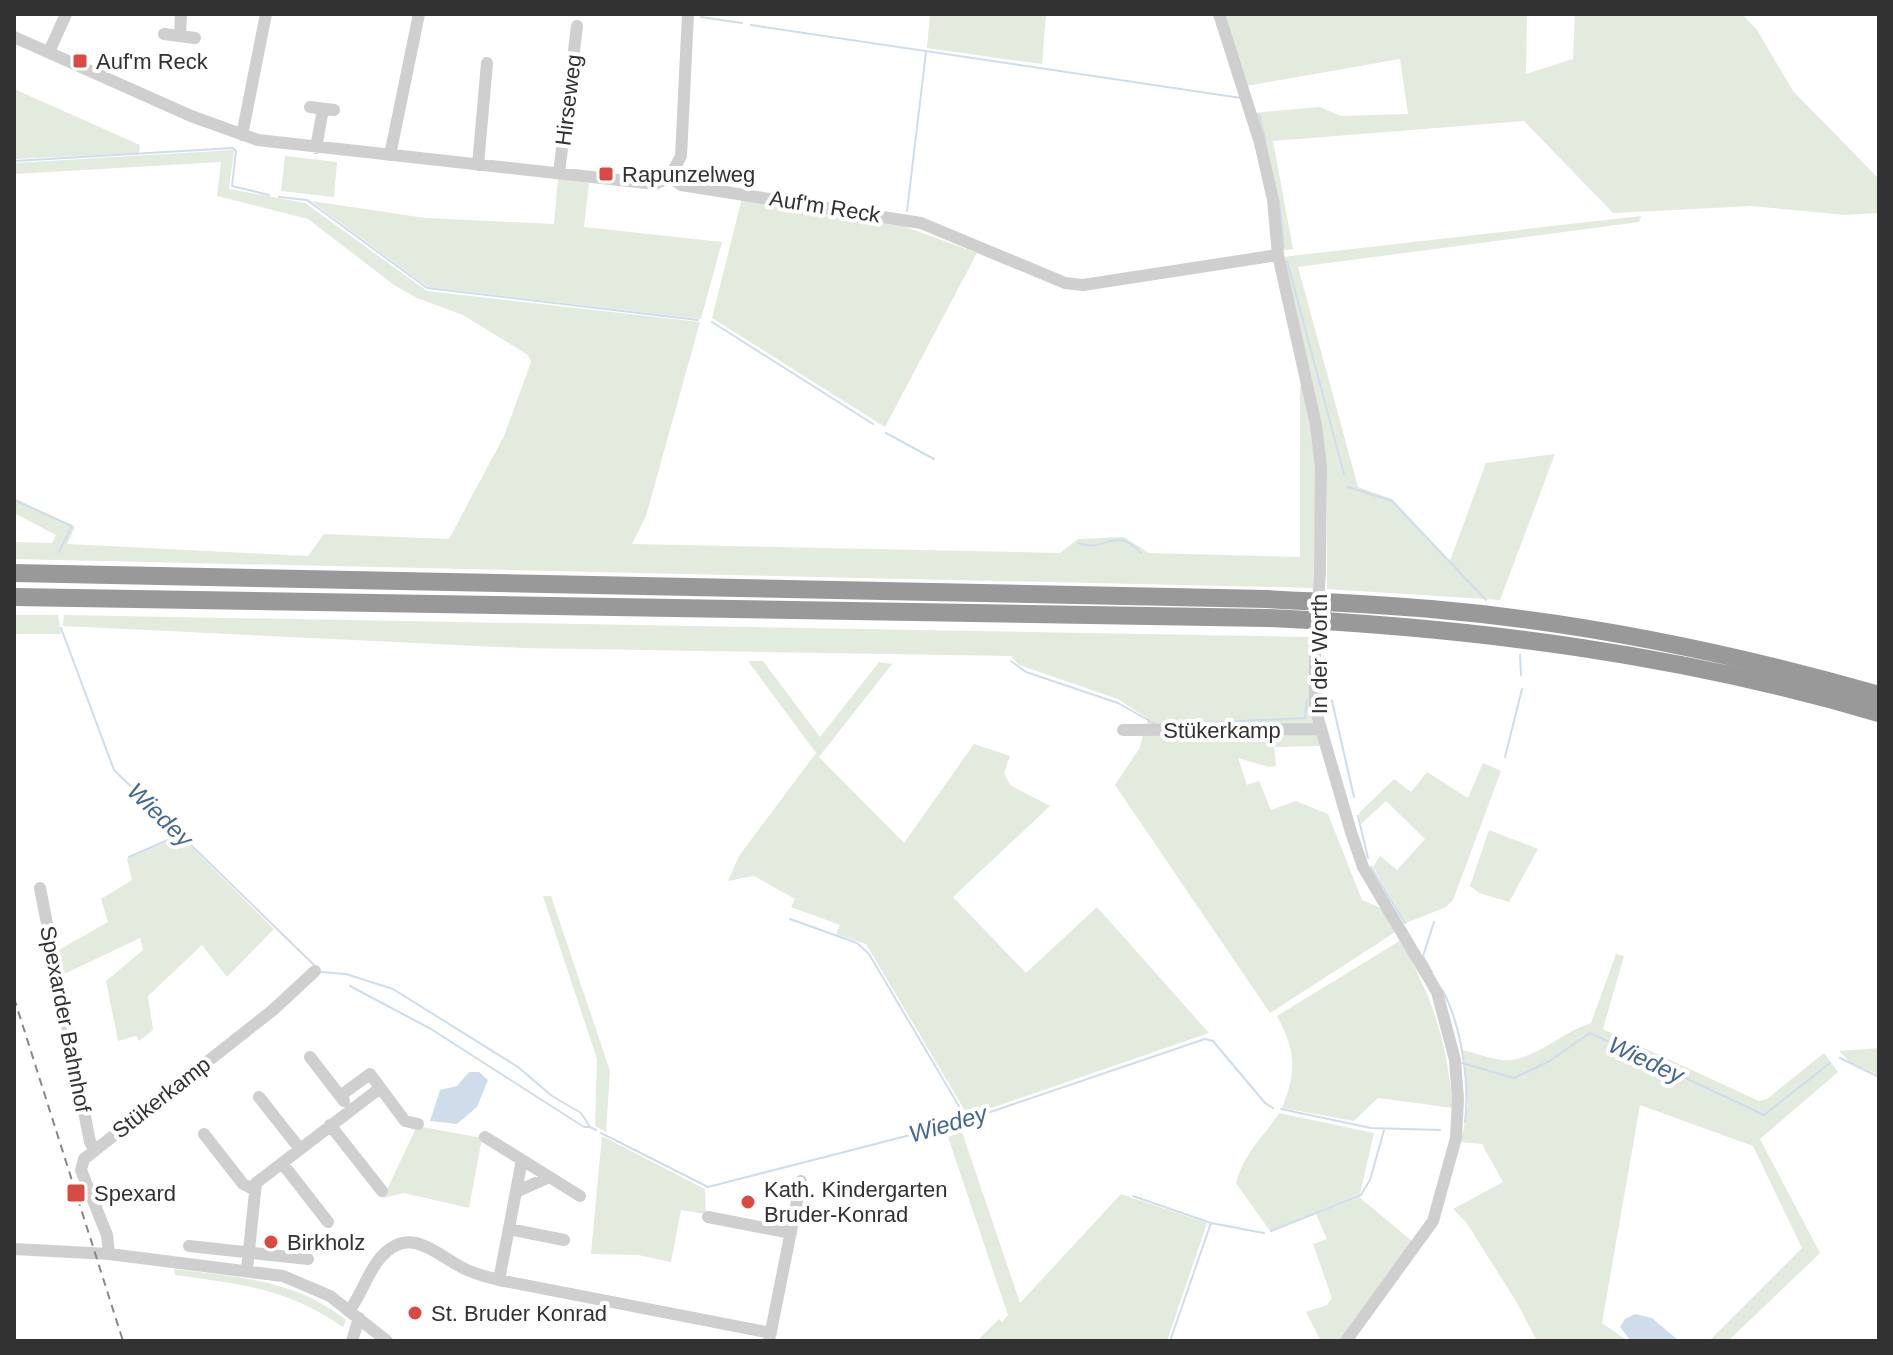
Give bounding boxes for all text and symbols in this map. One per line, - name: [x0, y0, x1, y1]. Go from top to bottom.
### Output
- place label: Auf'm Reck: [96, 49, 209, 74]
- marker: Auf'm Reck: [71, 52, 89, 70]
- street label: Hirseweg: [551, 53, 586, 147]
- place label: Rapunzelweg: [622, 162, 755, 187]
- marker: Rapunzelweg: [597, 165, 615, 183]
- street label: Auf'm Reck: [768, 185, 883, 228]
- street label: In der Worth: [1307, 594, 1332, 714]
- street label: Stükerkamp: [1163, 718, 1281, 743]
- water label: Wiedey: [122, 777, 200, 853]
- street label: Spexarder Bahnhof: [35, 924, 96, 1115]
- water label: Wiedey: [1604, 1030, 1690, 1089]
- street label: Stükerkamp: [107, 1051, 215, 1143]
- water label: Wiedey: [906, 1099, 992, 1147]
- place label: Kath. Kindergarten Bruder-Konrad: [764, 1177, 947, 1227]
- place label: Spexard: [94, 1181, 176, 1206]
- marker: Spexard: [65, 1182, 87, 1204]
- marker: Kath. Kindergarten Bruder-Konrad: [739, 1193, 757, 1211]
- place label: Birkholz: [287, 1230, 365, 1255]
- marker: Birkholz: [262, 1233, 280, 1251]
- place label: St. Bruder Konrad: [431, 1301, 607, 1326]
- marker: St. Bruder Konrad: [406, 1304, 424, 1322]

